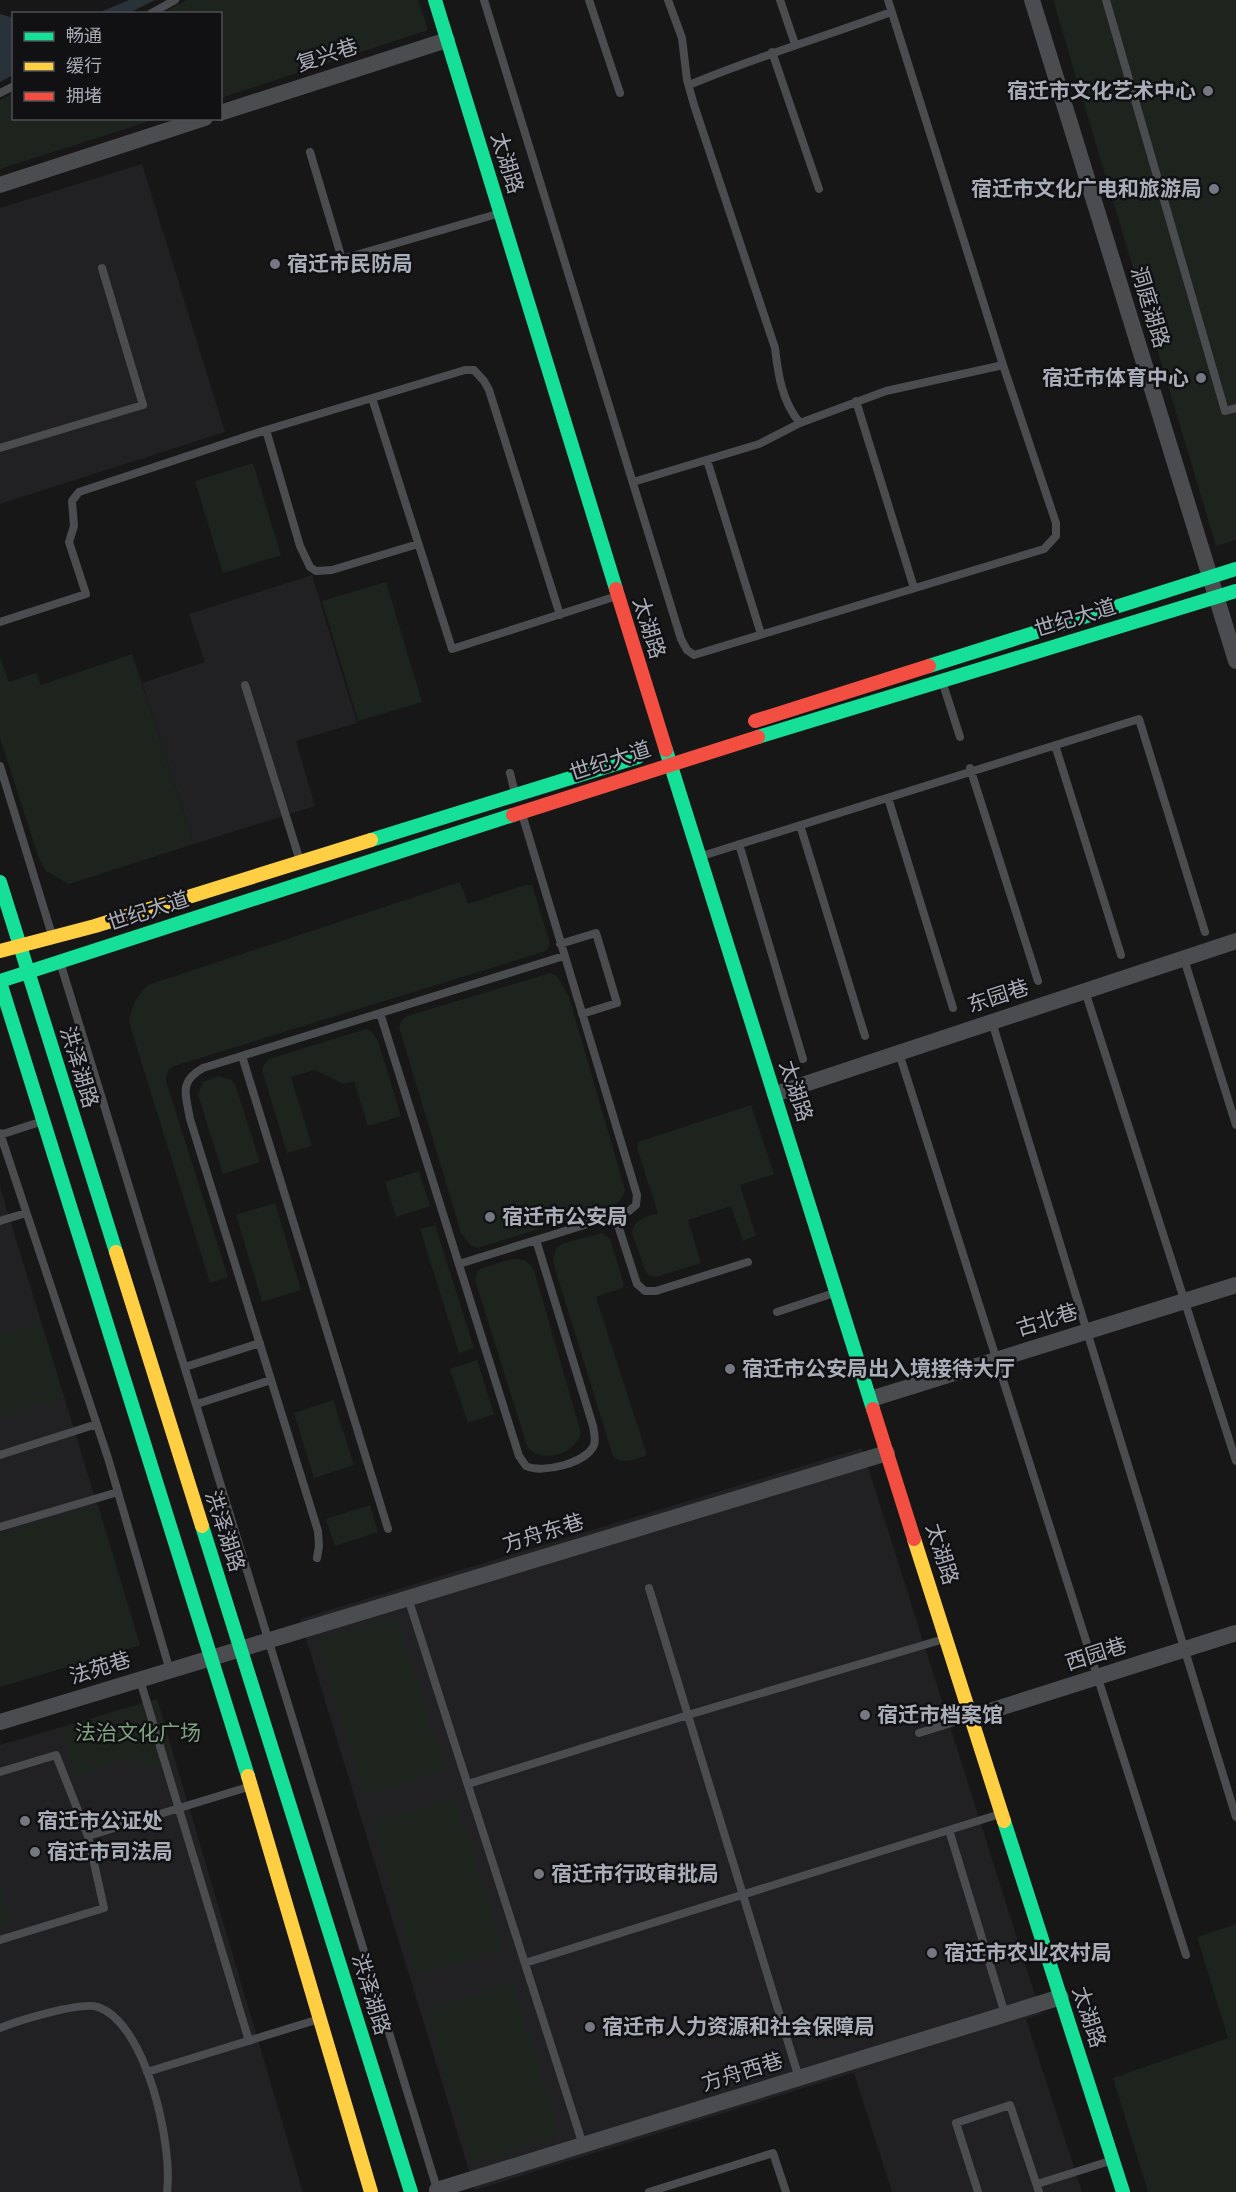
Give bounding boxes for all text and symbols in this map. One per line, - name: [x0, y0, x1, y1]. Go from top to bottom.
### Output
- legend: [12, 12, 222, 120]
- text: 畅通: [66, 25, 102, 46]
- street label: 复兴巷: [293, 34, 361, 76]
- text: 缓行: [66, 55, 102, 76]
- place label: 宿迁市文化艺术中心: [1007, 79, 1196, 103]
- marker: 宿迁市文化艺术中心: [1201, 84, 1215, 98]
- text: 拥堵: [66, 85, 102, 106]
- street label: 太湖路: [486, 129, 528, 197]
- place label: 宿迁市文化广电和旅游局: [971, 177, 1202, 201]
- marker: 宿迁市文化广电和旅游局: [1207, 182, 1221, 196]
- place label: 宿迁市民防局: [287, 252, 413, 276]
- marker: 宿迁市民防局: [268, 257, 282, 271]
- street label: 洞庭湖路: [1126, 263, 1174, 351]
- place label: 宿迁市体育中心: [1042, 366, 1189, 390]
- marker: 宿迁市体育中心: [1194, 371, 1208, 385]
- street label: 太湖路: [628, 594, 670, 662]
- street label: 世纪大道: [1031, 594, 1119, 642]
- street label: 世纪大道: [566, 737, 654, 785]
- street label: 世纪大道: [104, 887, 192, 935]
- street label: 东园巷: [964, 975, 1032, 1017]
- street label: 洪泽湖路: [55, 1023, 103, 1111]
- street label: 太湖路: [775, 1057, 817, 1125]
- place label: 宿迁市公安局: [502, 1205, 628, 1229]
- marker: 宿迁市公安局: [483, 1210, 497, 1224]
- street label: 古北巷: [1013, 1299, 1081, 1341]
- place label: 宿迁市公安局出入境接待大厅: [742, 1357, 1015, 1381]
- marker: 宿迁市公安局出入境接待大厅: [723, 1362, 737, 1376]
- street label: 洪泽湖路: [201, 1487, 249, 1575]
- street label: 方舟东巷: [499, 1509, 587, 1557]
- street label: 太湖路: [921, 1520, 963, 1588]
- street label: 西园巷: [1062, 1633, 1130, 1675]
- street label: 法苑巷: [66, 1647, 134, 1689]
- place label: 宿迁市档案馆: [877, 1703, 1003, 1727]
- marker: 宿迁市档案馆: [858, 1708, 872, 1722]
- park label: 法治文化广场: [75, 1721, 201, 1745]
- place label: 宿迁市公证处: [37, 1809, 163, 1833]
- marker: 宿迁市公证处: [18, 1814, 32, 1828]
- place label: 宿迁市司法局: [47, 1840, 173, 1864]
- marker: 宿迁市司法局: [28, 1845, 42, 1859]
- place label: 宿迁市行政审批局: [551, 1862, 719, 1886]
- marker: 宿迁市行政审批局: [532, 1867, 546, 1881]
- place label: 宿迁市农业农村局: [944, 1941, 1112, 1965]
- marker: 宿迁市农业农村局: [925, 1946, 939, 1960]
- street label: 洪泽湖路: [347, 1950, 395, 2038]
- street label: 太湖路: [1068, 1983, 1110, 2051]
- place label: 宿迁市人力资源和社会保障局: [602, 2015, 875, 2039]
- marker: 宿迁市人力资源和社会保障局: [583, 2020, 597, 2034]
- street label: 方舟西巷: [698, 2048, 786, 2096]

